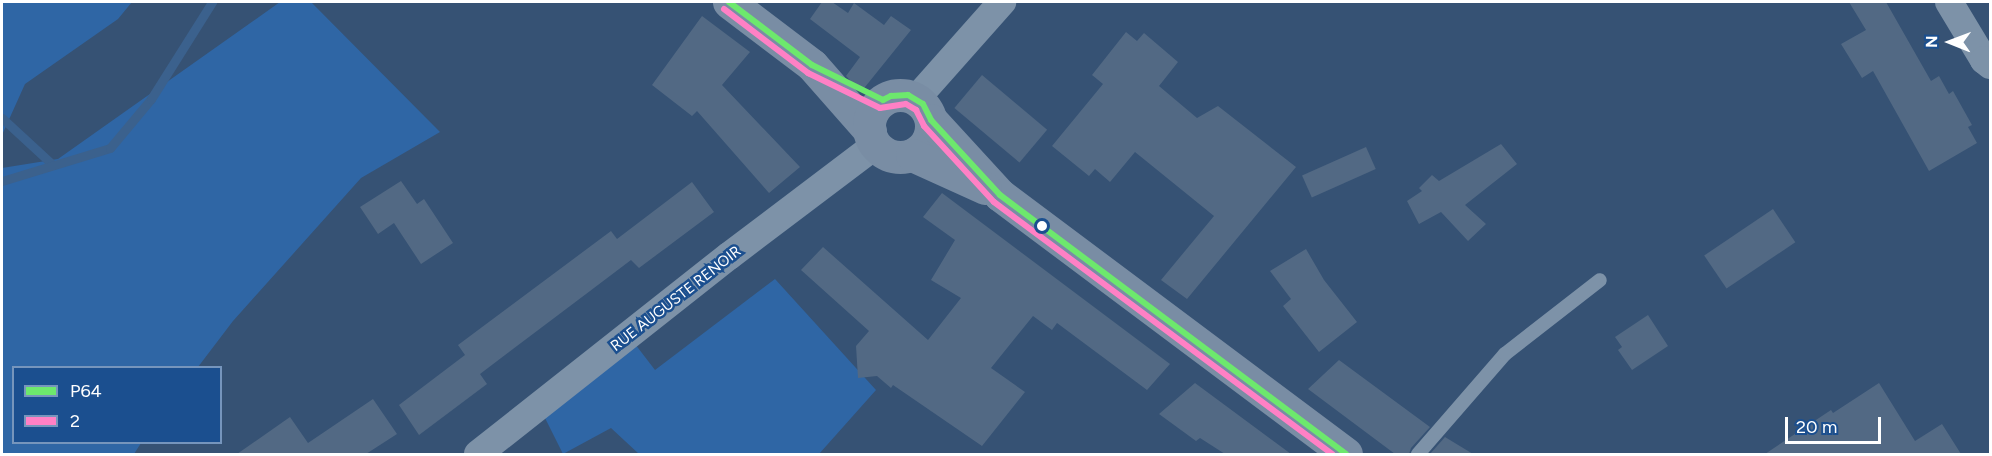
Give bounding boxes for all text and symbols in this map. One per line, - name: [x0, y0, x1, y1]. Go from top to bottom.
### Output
- north arrow: [1920, 12, 1980, 72]
- text: N: [1922, 35, 1941, 48]
- unlabelled marker: [1036, 220, 1048, 232]
- street label: RUE AUGUSTE RENOIR: [607, 243, 745, 355]
- legend: [12, 366, 222, 444]
- text: P64: [70, 380, 102, 402]
- scale bar: [1788, 405, 1884, 443]
- text: 2: [70, 410, 80, 432]
- text: 20 m: [1796, 416, 1837, 438]

